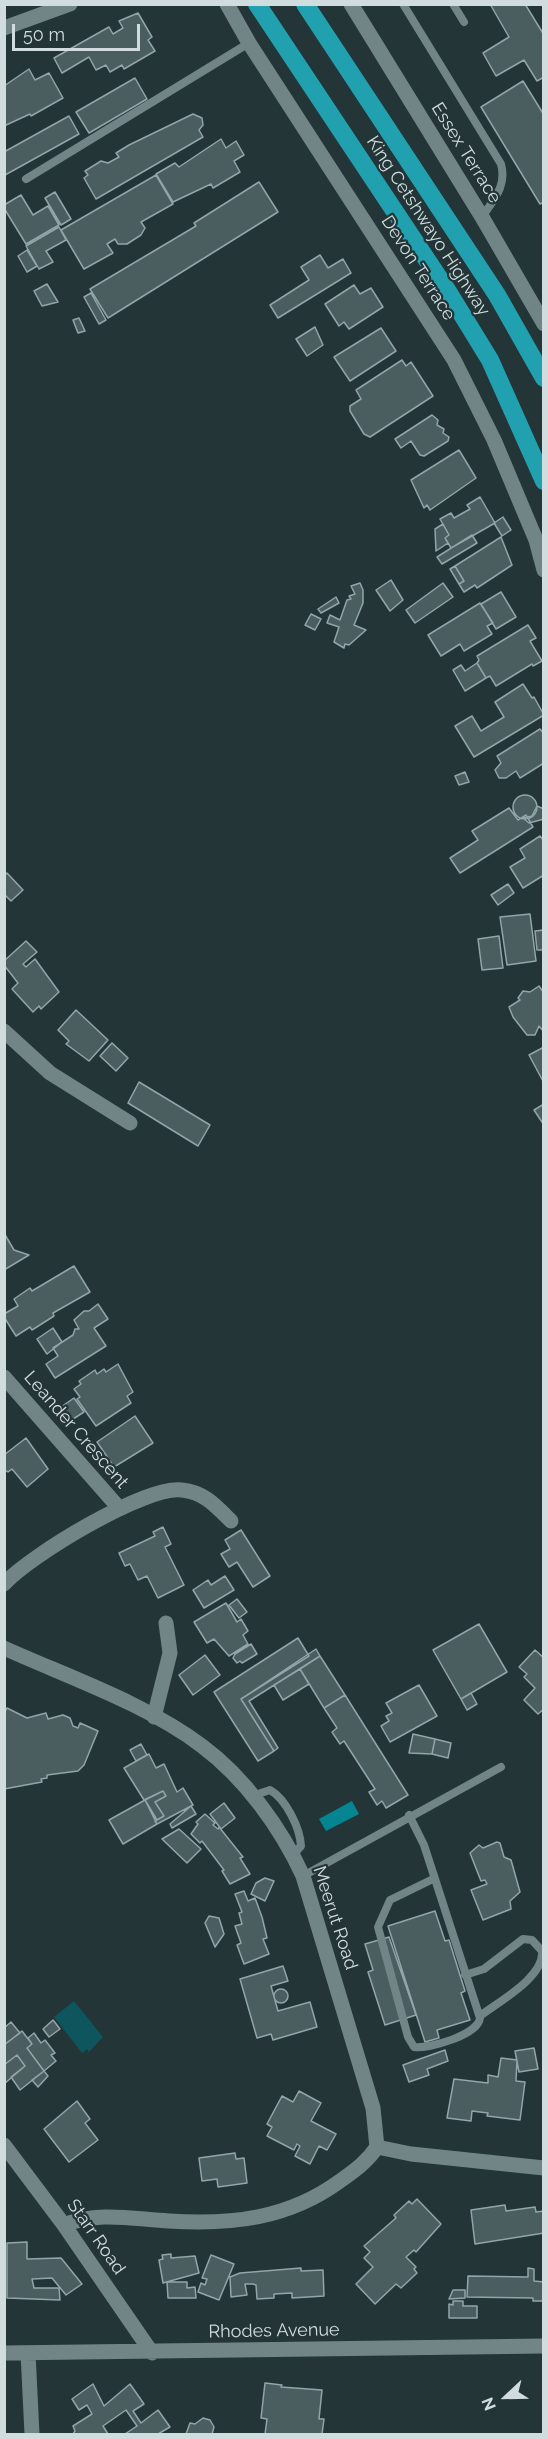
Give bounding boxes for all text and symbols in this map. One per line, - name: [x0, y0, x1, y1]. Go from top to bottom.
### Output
- scale bar: [15, 12, 142, 50]
- text: 50 m: [23, 24, 65, 45]
- street label: Essex Terrace: [427, 99, 505, 207]
- street label: King Cetshwayo Highway: [362, 132, 494, 320]
- street label: Devon Terrace: [376, 212, 460, 324]
- street label: Leander Crescent: [19, 1367, 133, 1493]
- street label: Meerut Road: [308, 1864, 362, 1972]
- street label: Starr Road: [62, 2195, 130, 2279]
- street label: Rhodes Avenue: [208, 2319, 340, 2343]
- north arrow: [476, 2367, 536, 2427]
- text: N: [478, 2395, 500, 2413]

